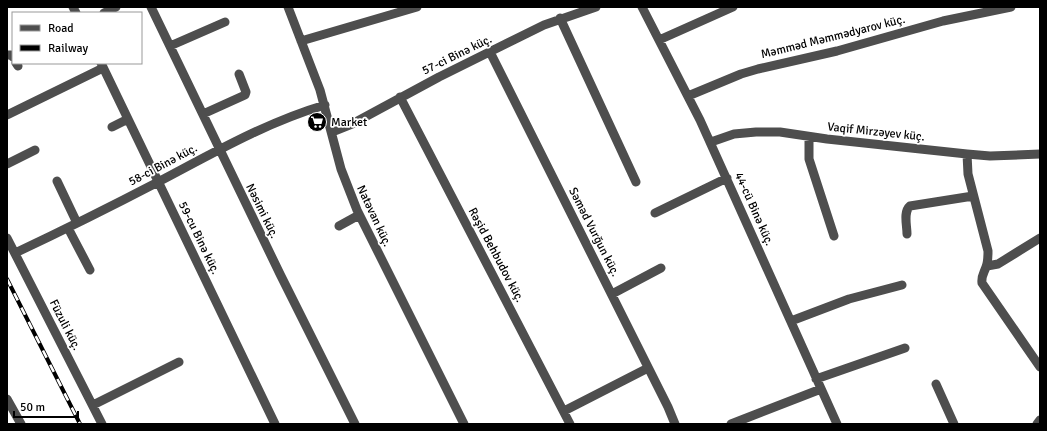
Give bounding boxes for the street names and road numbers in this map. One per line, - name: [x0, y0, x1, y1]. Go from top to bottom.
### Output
- street label: Məmməd Məmmədyarov küç.: [759, 12, 907, 62]
- street label: 57-ci Binə küç.: [420, 32, 494, 78]
- street label: Vaqif Mirzəyev küç.: [827, 119, 925, 145]
- street label: 58-ci Binə küç.: [126, 141, 200, 189]
- street label: 44-cü Binə küç.: [731, 170, 777, 248]
- street label: Nəsimi küç.: [242, 181, 282, 241]
- street label: Natəvan küç.: [353, 183, 395, 249]
- street label: Səməd Vurğun küç.: [565, 185, 623, 279]
- street label: 59-cu Binə küç.: [175, 199, 223, 277]
- street label: Rəşid Behbudov küç.: [465, 205, 527, 305]
- street label: Füzuli küç.: [46, 297, 84, 353]

